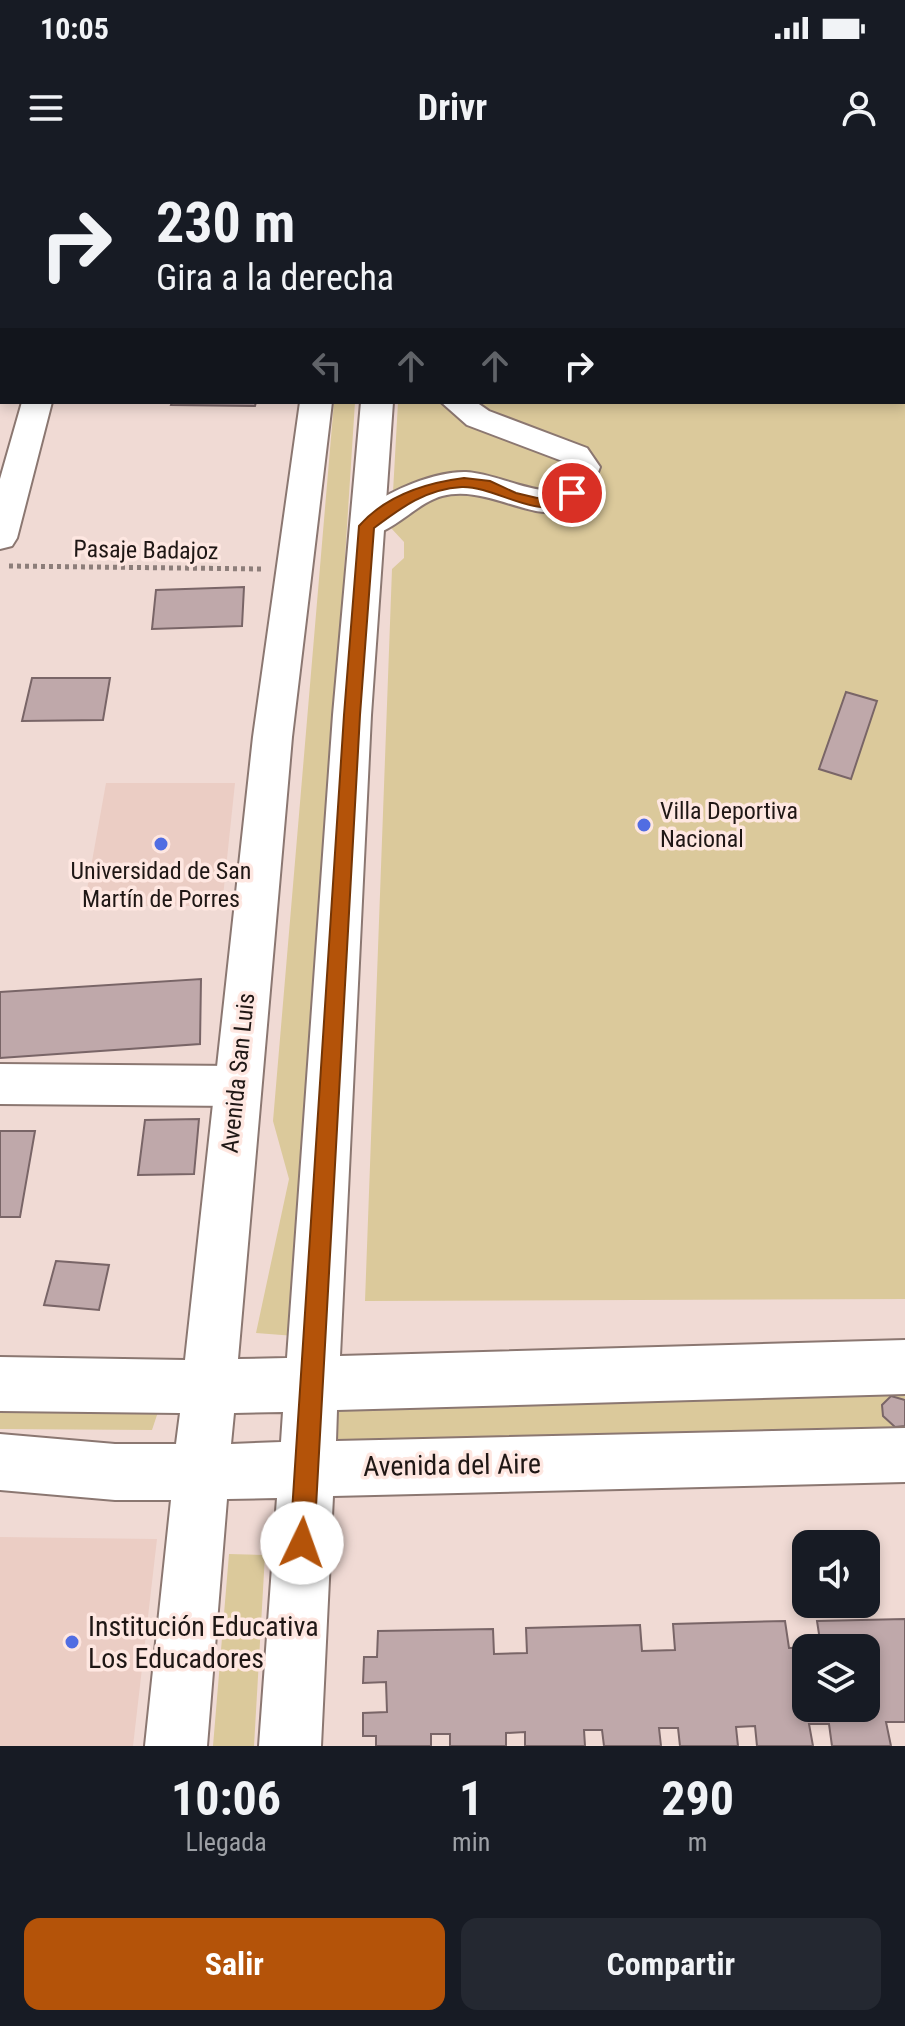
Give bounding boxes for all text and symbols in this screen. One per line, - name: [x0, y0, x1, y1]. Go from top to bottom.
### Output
- text: 10:05: [40, 11, 109, 46]
- icon: menu: [24, 86, 68, 130]
- icon: person: [837, 86, 881, 130]
- text: Drivr: [418, 87, 487, 129]
- text: 230 m: [156, 190, 295, 256]
- icon: right: [24, 192, 128, 296]
- text: Gira a la derecha: [156, 257, 394, 299]
- icon: left: [305, 344, 349, 388]
- icon: ahead: [389, 344, 433, 388]
- icon: ahead: [473, 344, 517, 388]
- icon: right: [557, 344, 601, 388]
- pin: [538, 459, 606, 527]
- icon: arrive: [550, 471, 594, 515]
- street label: Pasaje Badajoz: [73, 535, 219, 565]
- place label: Villa Deportiva Nacional: [660, 797, 798, 853]
- marker: Villa Deportiva Nacional: [635, 816, 653, 834]
- marker: Universidad de San Martín de Porres: [152, 835, 170, 853]
- place label: Universidad de San Martín de Porres: [71, 857, 251, 913]
- street label: Avenida San Luis: [216, 992, 260, 1154]
- street label: Avenida del Aire: [363, 1447, 541, 1483]
- position arrow: [260, 1501, 344, 1585]
- map controls: [792, 1530, 880, 1722]
- button: sound: [792, 1530, 880, 1618]
- place label: Institución Educativa Los Educadores: [88, 1610, 319, 1675]
- marker: Institución Educativa Los Educadores: [63, 1633, 81, 1651]
- button: layers: [792, 1634, 880, 1722]
- text: 10:06: [171, 1770, 281, 1827]
- text: 1: [459, 1770, 483, 1827]
- text: 290: [661, 1770, 734, 1827]
- text: Llegada: [185, 1827, 267, 1857]
- text: min: [452, 1827, 490, 1857]
- text: m: [688, 1827, 707, 1857]
- button: Salir: [24, 1918, 445, 2010]
- button: Compartir: [461, 1918, 881, 2010]

